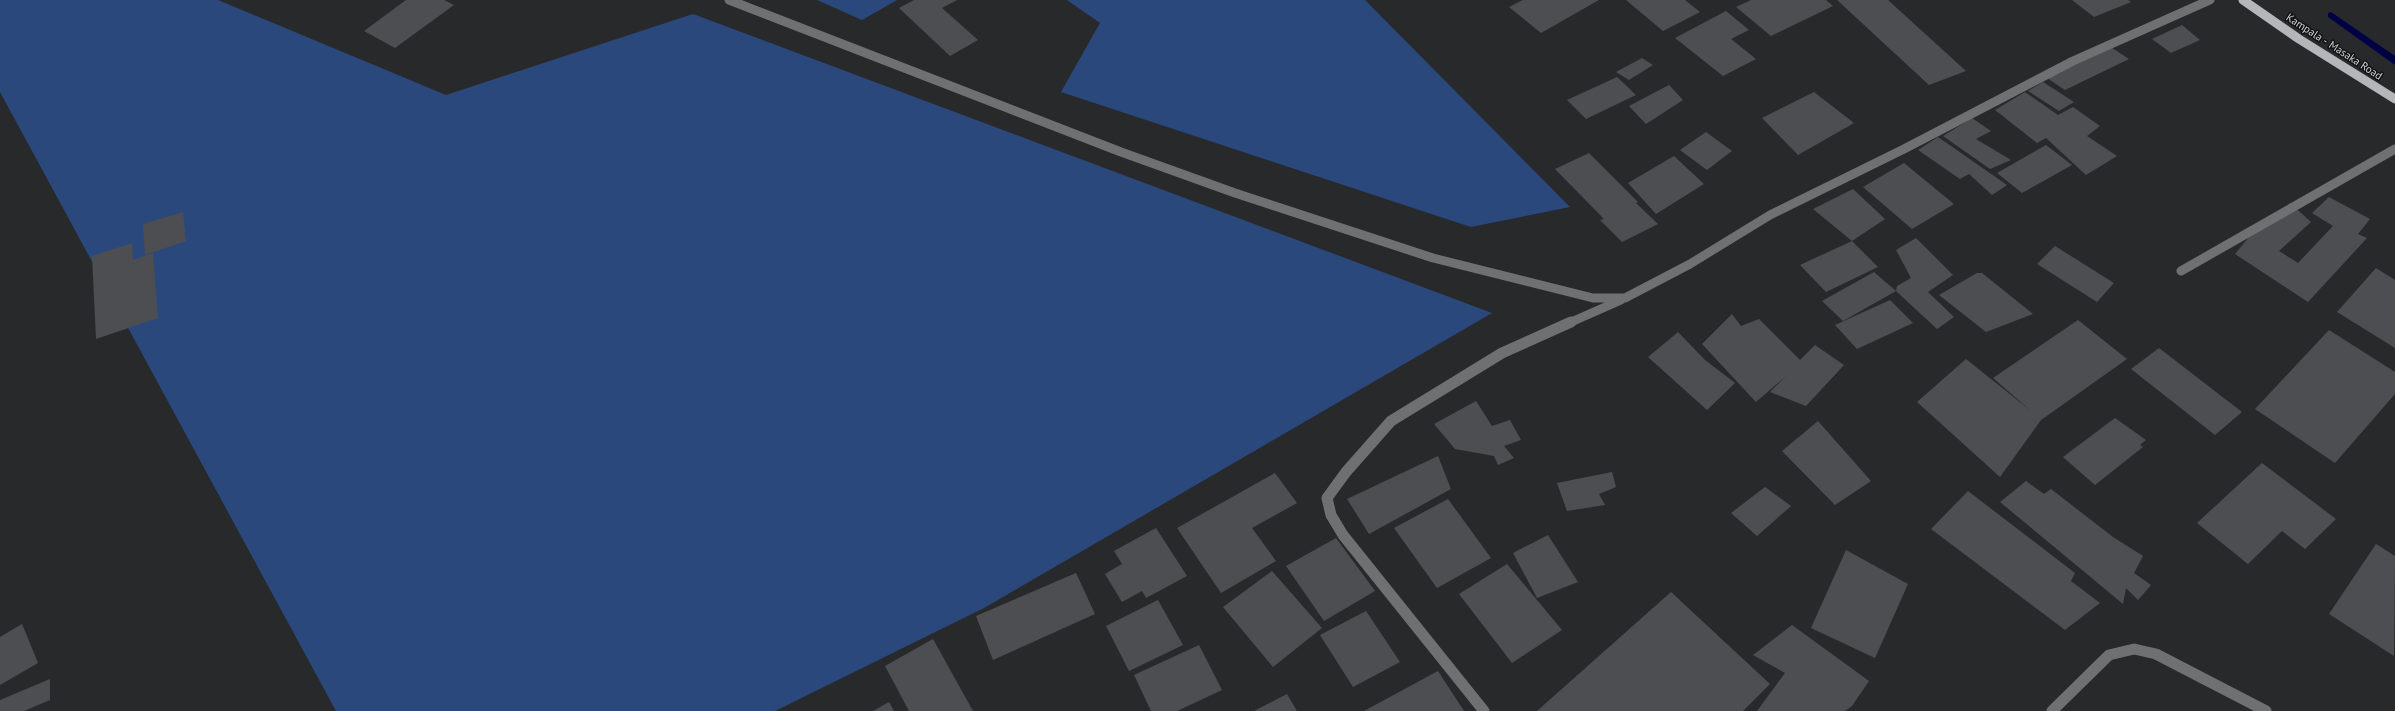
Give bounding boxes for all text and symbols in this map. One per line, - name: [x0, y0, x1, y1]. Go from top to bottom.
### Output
- street label: Kampala - Masaka Road: [2283, 11, 2385, 83]

